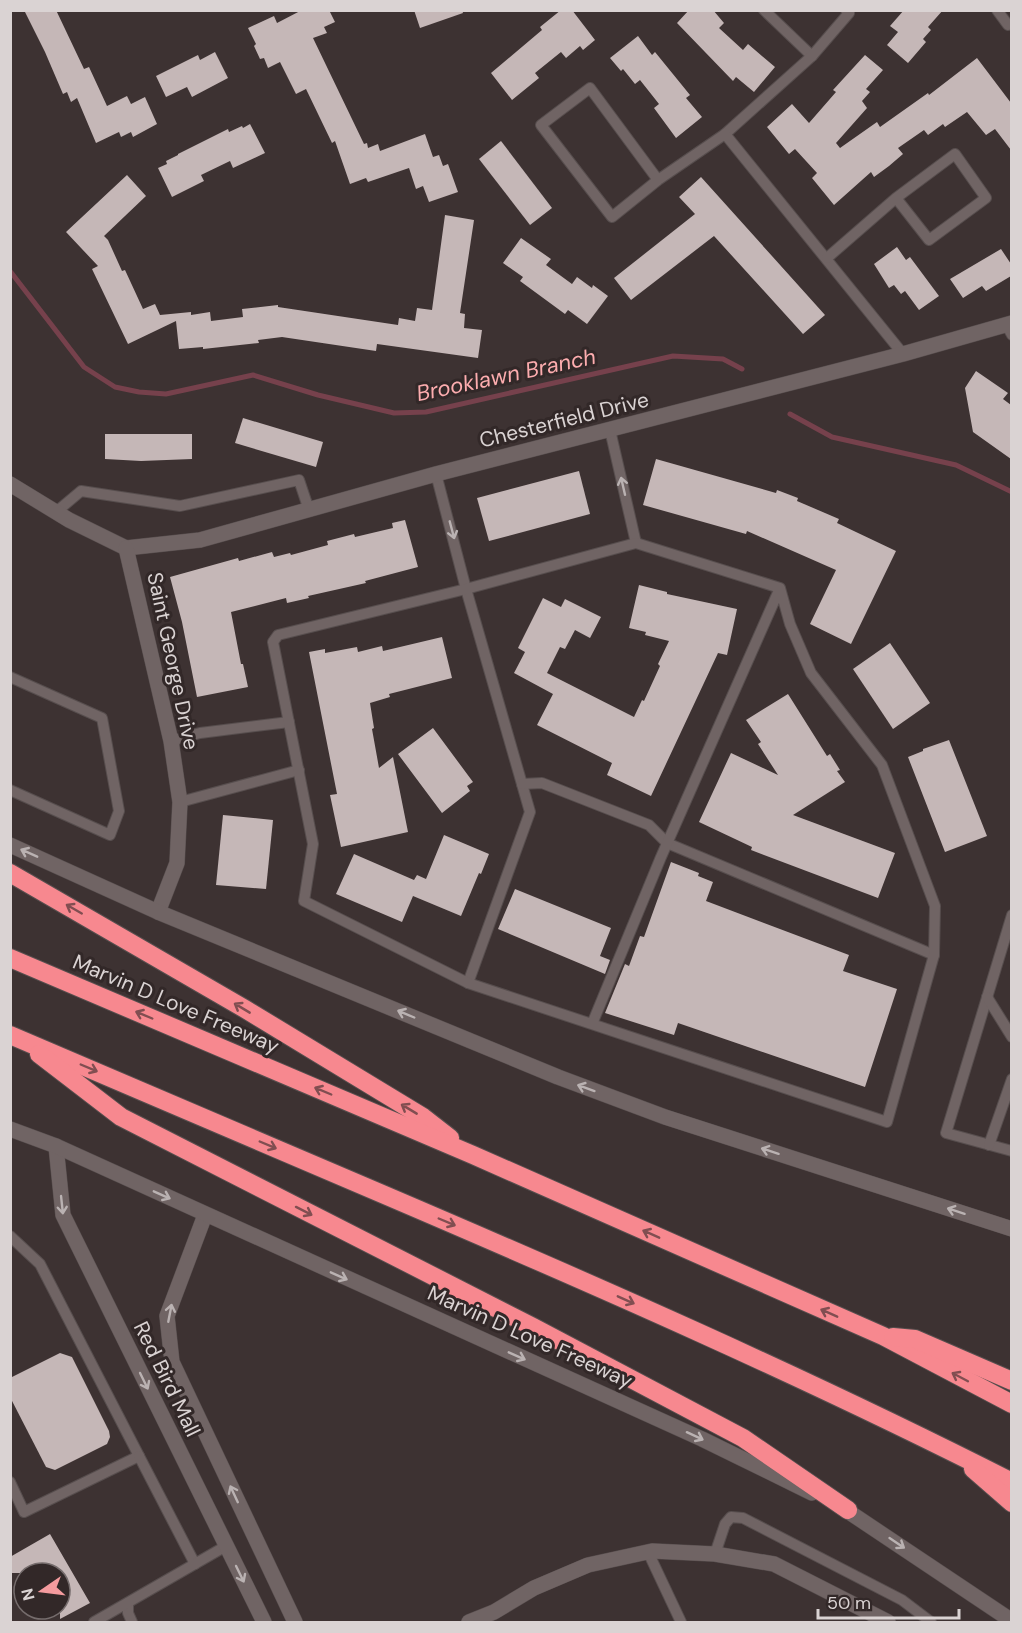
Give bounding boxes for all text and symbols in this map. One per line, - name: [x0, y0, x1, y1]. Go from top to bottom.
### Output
- water label: Brooklawn Branch: [414, 342, 598, 408]
- street label: Chesterfield Drive: [476, 385, 652, 455]
- one-way arrow: [617, 477, 629, 496]
- one-way arrow: [446, 521, 458, 540]
- street label: Saint George Drive: [141, 570, 206, 752]
- one-way arrow: [20, 847, 38, 858]
- one-way arrow: [66, 903, 83, 915]
- street label: Marvin D Love Freeway: [68, 948, 284, 1060]
- one-way arrow: [234, 1001, 251, 1013]
- one-way arrow: [135, 1008, 153, 1020]
- one-way arrow: [397, 1008, 415, 1019]
- one-way arrow: [79, 1063, 98, 1074]
- one-way arrow: [577, 1081, 596, 1092]
- one-way arrow: [314, 1085, 333, 1096]
- one-way arrow: [401, 1103, 418, 1115]
- one-way arrow: [259, 1140, 277, 1151]
- one-way arrow: [761, 1145, 780, 1156]
- one-way arrow: [152, 1190, 170, 1201]
- one-way arrow: [57, 1194, 68, 1214]
- one-way arrow: [947, 1205, 966, 1216]
- one-way arrow: [294, 1206, 312, 1217]
- one-way arrow: [438, 1217, 456, 1228]
- one-way arrow: [642, 1228, 661, 1239]
- one-way arrow: [330, 1270, 348, 1282]
- street label: Marvin D Love Freeway: [423, 1279, 637, 1395]
- one-way arrow: [617, 1294, 635, 1306]
- one-way arrow: [165, 1304, 176, 1323]
- one-way arrow: [821, 1307, 839, 1318]
- street label: Red Bird Mall: [127, 1317, 207, 1441]
- one-way arrow: [507, 1351, 526, 1362]
- one-way arrow: [139, 1371, 151, 1389]
- one-way arrow: [951, 1371, 969, 1382]
- one-way arrow: [685, 1431, 703, 1443]
- one-way arrow: [228, 1485, 240, 1503]
- one-way arrow: [888, 1537, 904, 1549]
- north arrow: [12, 1561, 72, 1621]
- one-way arrow: [235, 1565, 246, 1583]
- scale bar: [818, 1582, 959, 1620]
- text: N: [16, 1586, 40, 1603]
- text: 50 m: [827, 1591, 871, 1615]

